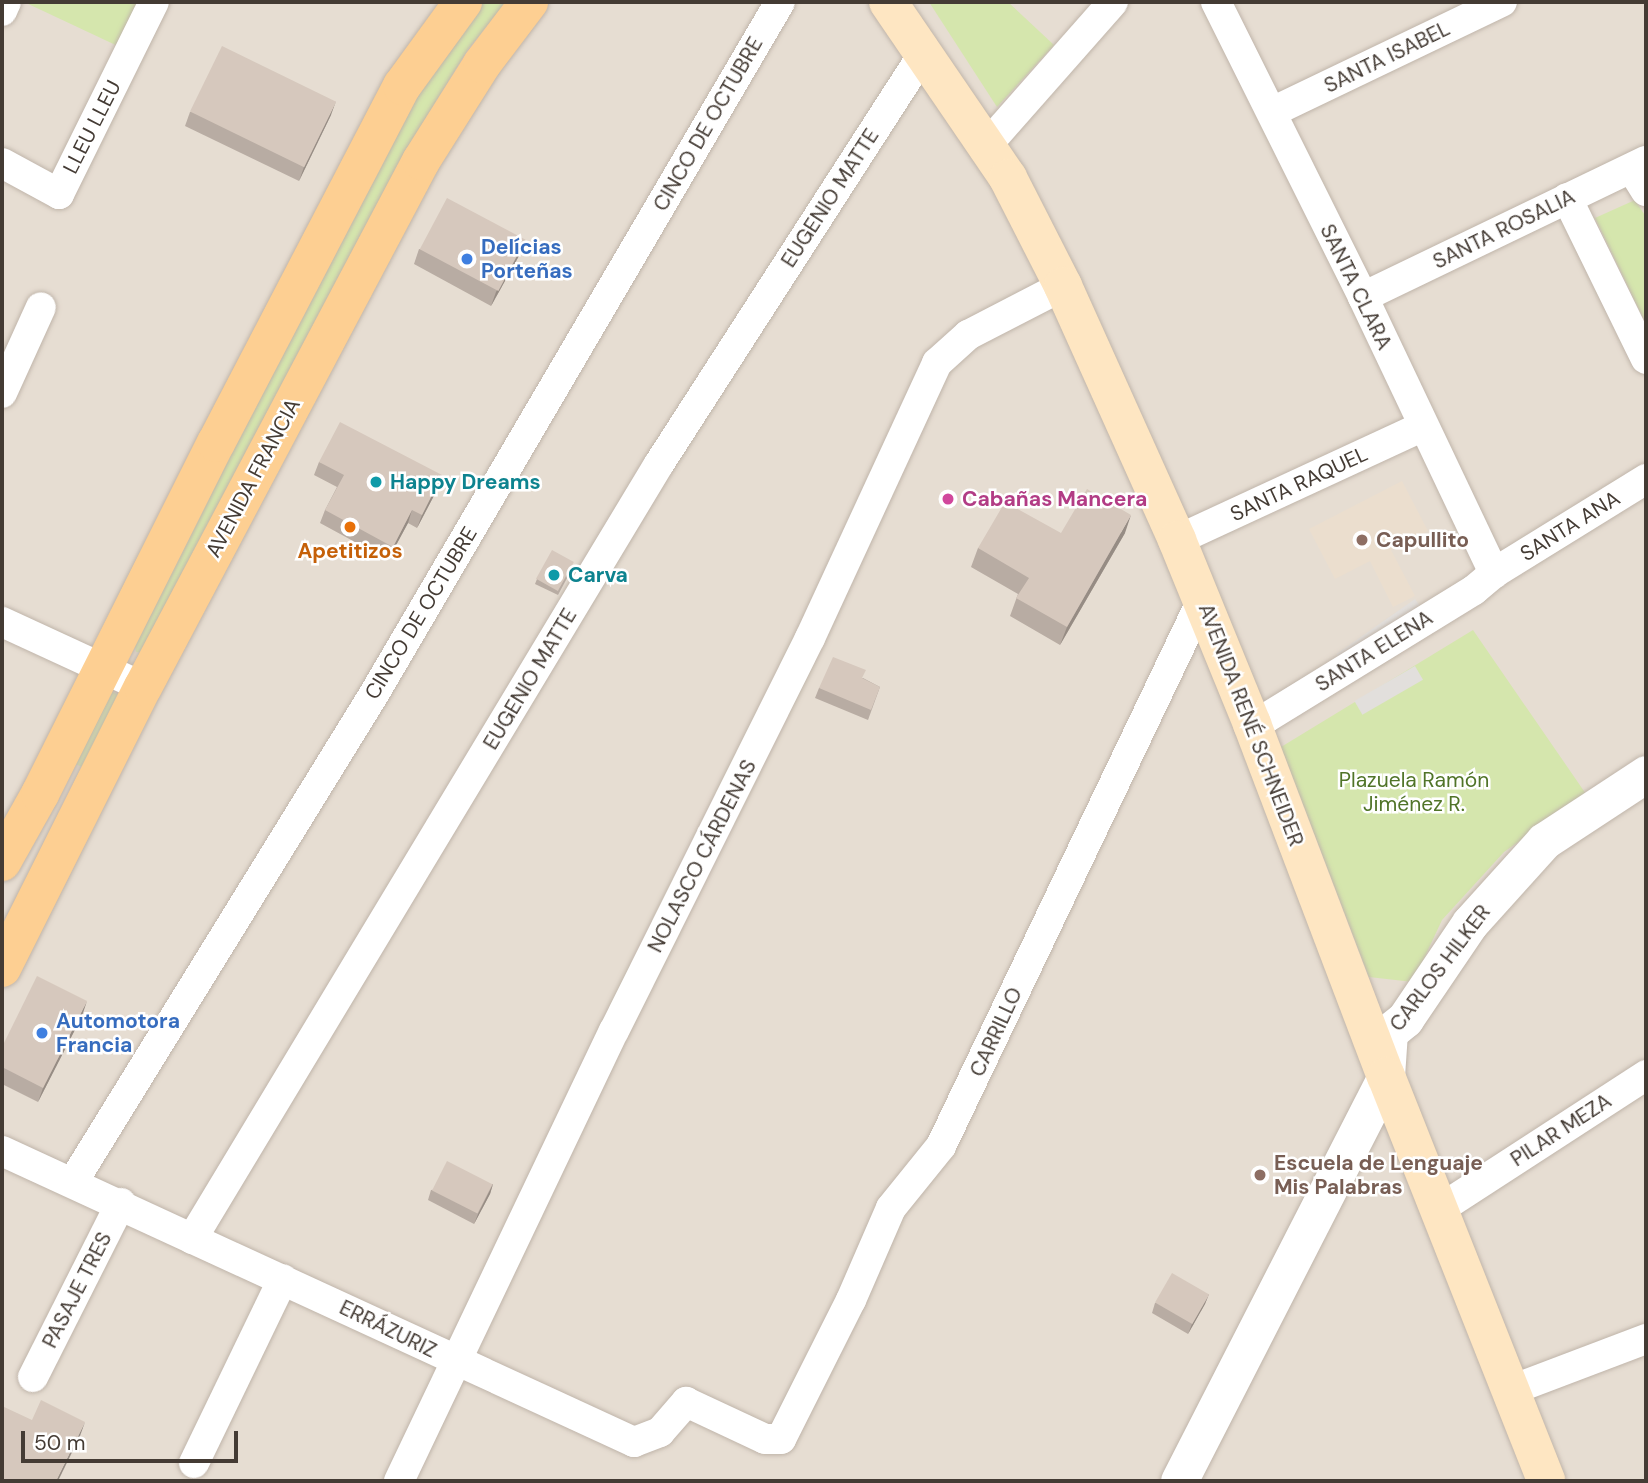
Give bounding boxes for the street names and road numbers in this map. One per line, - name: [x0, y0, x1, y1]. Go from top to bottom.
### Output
- street label: SANTA ISABEL: [1320, 16, 1454, 98]
- street label: CINCO DE OCTUBRE: [648, 32, 768, 216]
- street label: LLEU LLEU: [58, 76, 126, 178]
- street label: EUGENIO MATTE: [776, 124, 884, 272]
- street label: SANTA ROSALIA: [1429, 184, 1579, 274]
- street label: SANTA CLARA: [1315, 220, 1397, 354]
- street label: AVENIDA FRANCIA: [201, 394, 305, 562]
- street label: SANTA RAQUEL: [1226, 441, 1372, 527]
- street label: SANTA ANA: [1516, 485, 1624, 567]
- street label: CINCO DE OCTUBRE: [360, 522, 482, 704]
- street label: AVENIDA RENÉ SCHNEIDER: [1193, 600, 1309, 850]
- street label: EUGENIO MATTE: [478, 604, 582, 754]
- street label: SANTA ELENA: [1311, 605, 1437, 697]
- street label: NOLASCO CÁRDENAS: [642, 755, 762, 957]
- street label: CARLOS HILKER: [1384, 900, 1496, 1036]
- street label: CARRILLO: [964, 983, 1028, 1081]
- street label: PILAR MEZA: [1506, 1088, 1616, 1172]
- street label: PASAJE TRES: [37, 1228, 117, 1352]
- street label: ERRÁZURIZ: [335, 1295, 441, 1363]

